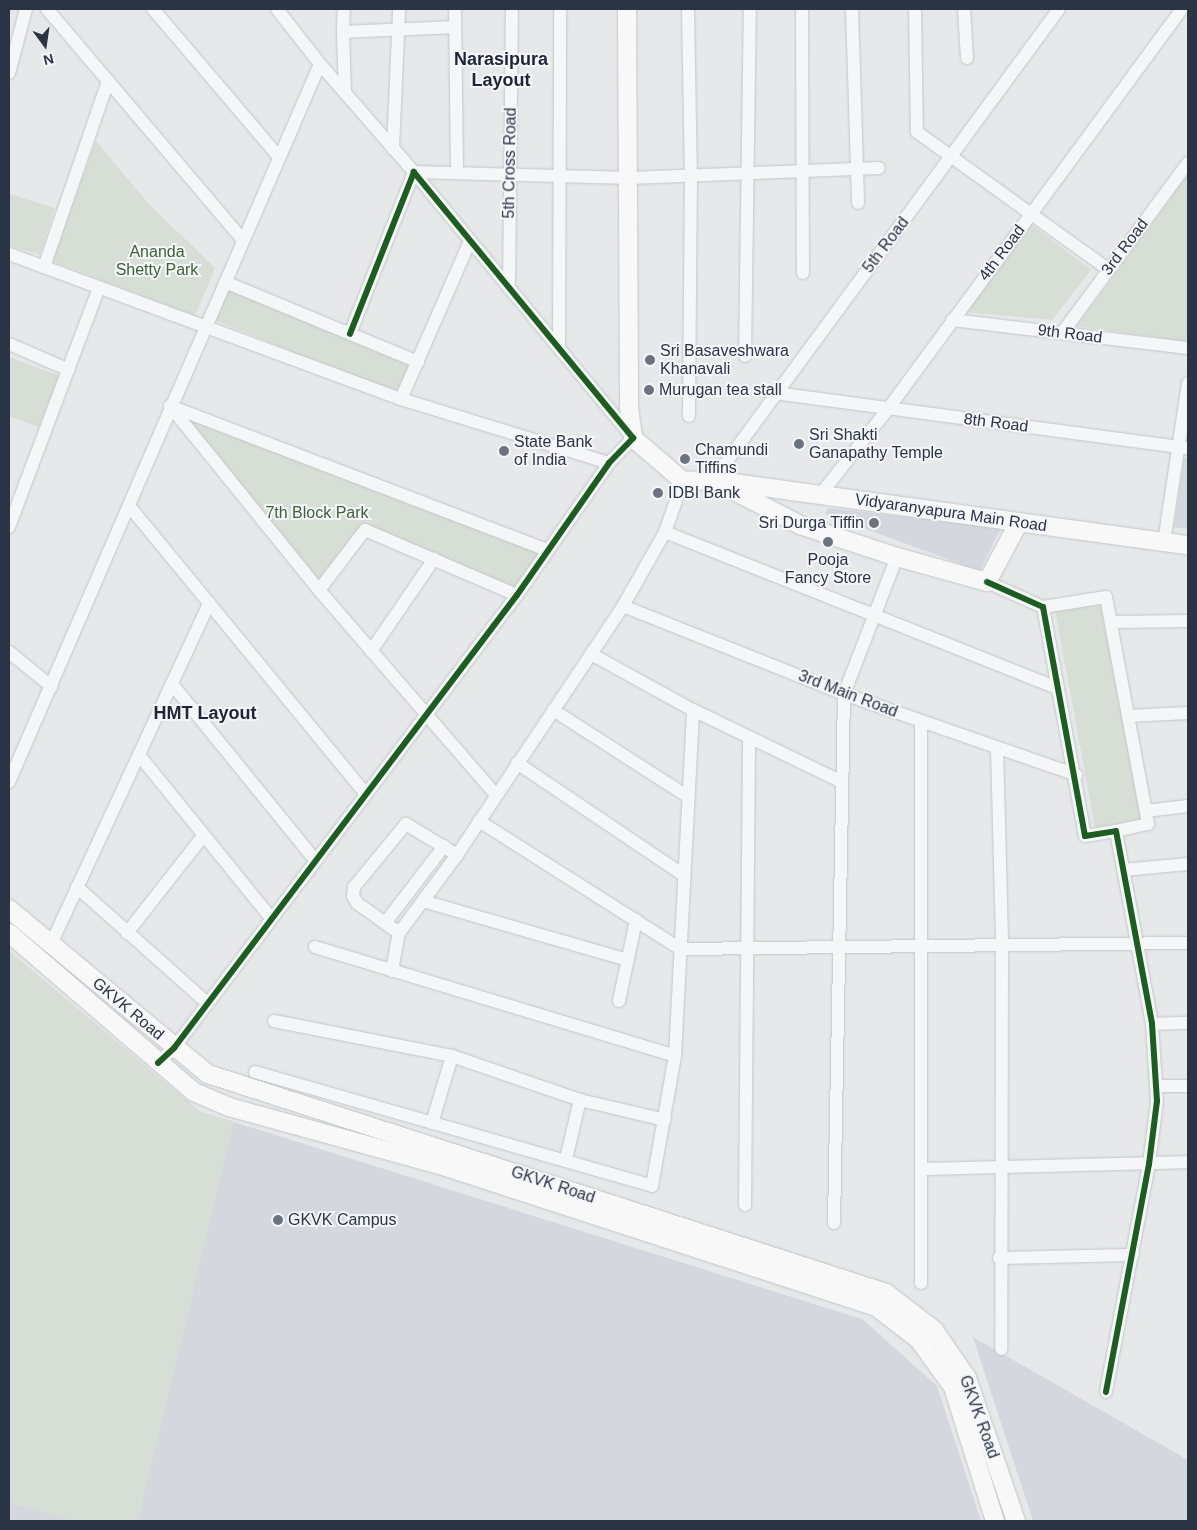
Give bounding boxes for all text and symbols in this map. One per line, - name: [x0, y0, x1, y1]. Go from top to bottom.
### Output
- north arrow: [20, 20, 70, 70]
- district label: Narasipura Layout: [454, 49, 548, 92]
- text: N: [42, 51, 55, 69]
- street label: 5th Cross Road: [499, 107, 521, 219]
- street label: 5th Road: [859, 213, 913, 277]
- street label: 3rd Road: [1098, 215, 1152, 279]
- street label: 4th Road: [975, 221, 1029, 285]
- park label: Ananda Shetty Park: [116, 242, 198, 280]
- street label: 9th Road: [1037, 321, 1103, 347]
- place label: Sri Basaveshwara Khanavali: [660, 341, 789, 379]
- marker: Sri Basaveshwara Khanavali: [644, 354, 656, 366]
- place label: Murugan tea stall: [659, 380, 782, 400]
- marker: Murugan tea stall: [643, 384, 655, 396]
- street label: 8th Road: [963, 410, 1029, 436]
- place label: Sri Shakti Ganapathy Temple: [809, 425, 943, 463]
- place label: State Bank of India: [514, 432, 592, 470]
- marker: Sri Shakti Ganapathy Temple: [793, 438, 805, 450]
- place label: Chamundi Tiffins: [695, 440, 768, 478]
- marker: State Bank of India: [498, 445, 510, 457]
- marker: Chamundi Tiffins: [679, 453, 691, 465]
- place label: IDBI Bank: [668, 483, 740, 503]
- marker: IDBI Bank: [652, 487, 664, 499]
- street label: Vidyaranyapura Main Road: [854, 490, 1048, 536]
- park label: 7th Block Park: [265, 503, 369, 523]
- place label: Sri Durga Tiffin: [758, 513, 864, 533]
- marker: Sri Durga Tiffin: [868, 517, 880, 529]
- marker: Pooja Fancy Store: [822, 536, 834, 548]
- place label: Pooja Fancy Store: [785, 550, 871, 588]
- street label: 3rd Main Road: [796, 666, 900, 722]
- district label: HMT Layout: [154, 702, 256, 724]
- street label: GKVK Road: [88, 974, 168, 1044]
- street label: GKVK Road: [509, 1162, 597, 1208]
- place label: GKVK Campus: [288, 1210, 396, 1230]
- marker: GKVK Campus: [272, 1214, 284, 1226]
- street label: GKVK Road: [955, 1373, 1003, 1461]

